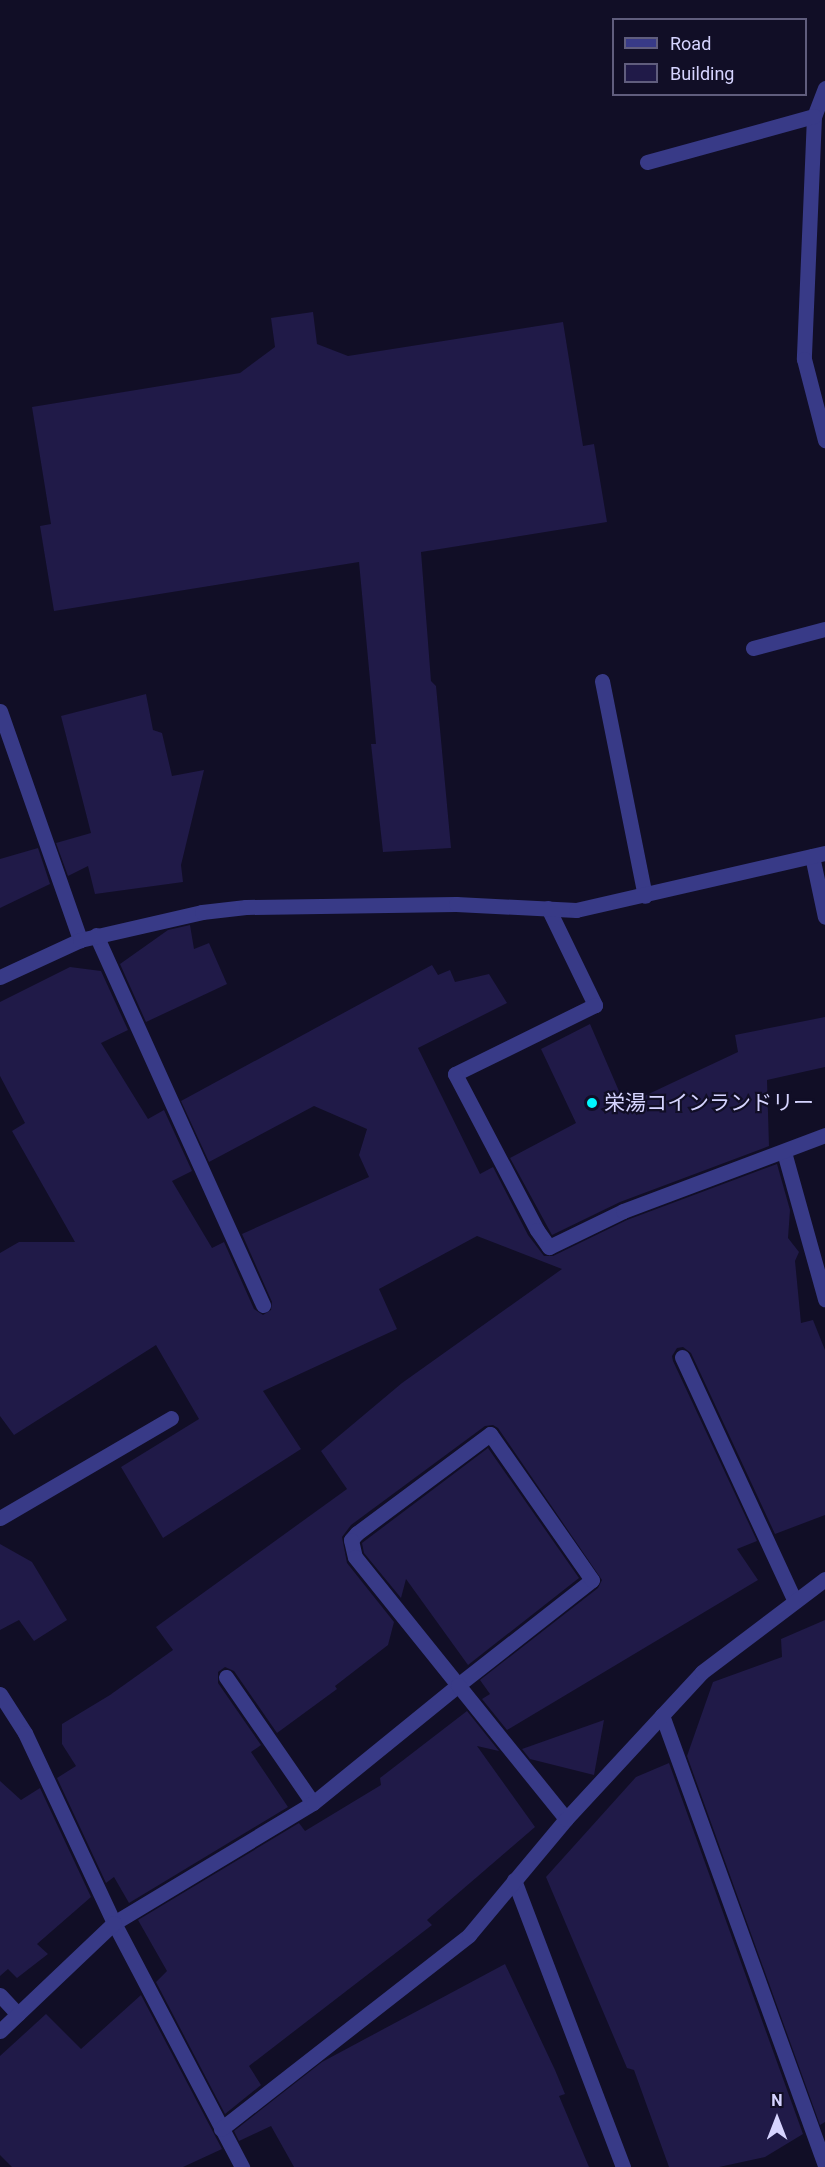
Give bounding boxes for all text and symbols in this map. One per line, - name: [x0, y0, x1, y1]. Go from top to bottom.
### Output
- legend: [612, 18, 807, 96]
- text: Road: [670, 33, 711, 54]
- text: Building: [670, 63, 734, 84]
- place label: 栄湯コインランドリー: [604, 1090, 814, 1116]
- marker: 栄湯コインランドリー: [585, 1096, 599, 1110]
- north arrow: [747, 2089, 807, 2149]
- text: N: [771, 2091, 783, 2110]

